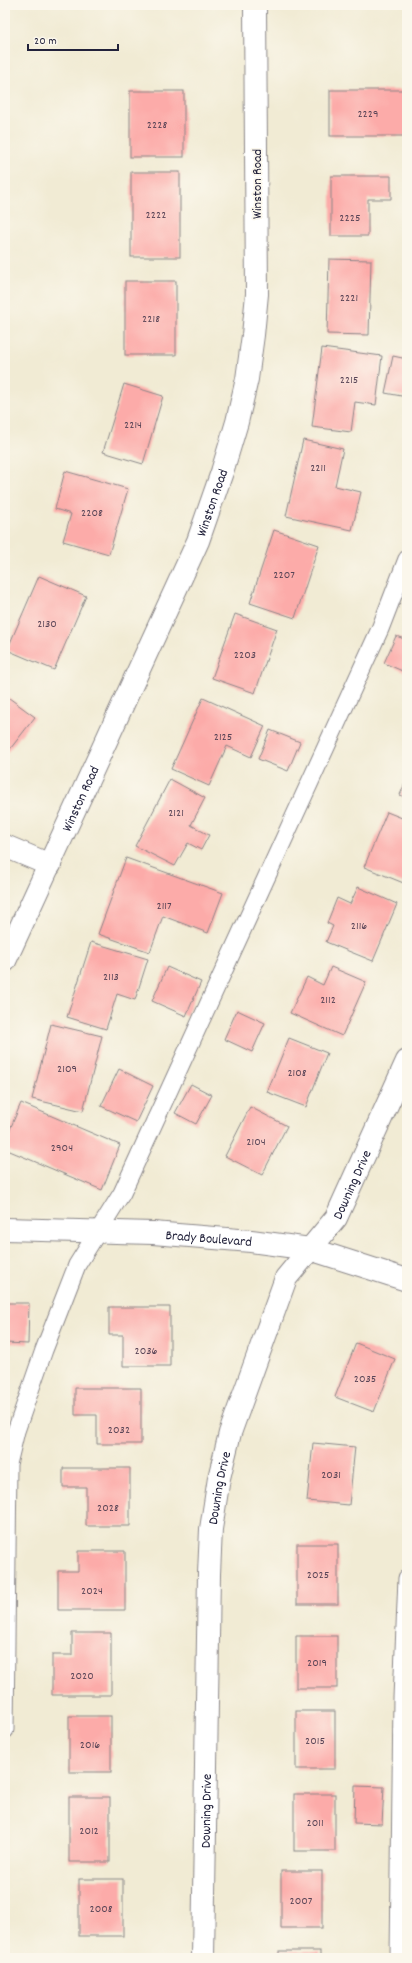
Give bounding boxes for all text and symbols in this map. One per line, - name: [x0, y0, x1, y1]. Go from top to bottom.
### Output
- scale bar: [28, 26, 118, 52]
- text: 20 m: [34, 33, 57, 50]
- house number: 2229: [357, 106, 379, 123]
- house number: 2228: [147, 117, 167, 134]
- street label: Winston Road: [248, 149, 268, 219]
- house number: 2222: [146, 207, 166, 224]
- house number: 2225: [339, 210, 361, 227]
- house number: 2221: [340, 290, 358, 307]
- house number: 2218: [142, 311, 160, 328]
- house number: 2215: [340, 372, 358, 389]
- house number: 2214: [124, 417, 142, 434]
- house number: 2211: [310, 460, 326, 477]
- street label: Winston Road: [192, 467, 234, 540]
- house number: 2208: [81, 505, 103, 522]
- house number: 2207: [273, 567, 295, 584]
- house number: 2130: [37, 616, 57, 633]
- house number: 2203: [234, 647, 256, 664]
- house number: 2125: [214, 729, 232, 746]
- street label: Winston Road: [58, 763, 105, 835]
- house number: 2121: [168, 805, 184, 822]
- house number: 2117: [156, 898, 172, 915]
- house number: 2116: [351, 918, 367, 935]
- house number: 2113: [103, 969, 119, 986]
- house number: 2112: [320, 992, 336, 1009]
- house number: 2109: [57, 1061, 77, 1078]
- house number: 2108: [287, 1065, 307, 1082]
- house number: 2104: [246, 1134, 266, 1151]
- house number: 2904: [51, 1140, 73, 1157]
- street label: Downing Drive: [329, 1147, 378, 1223]
- street label: Brady Boulevard: [165, 1226, 253, 1253]
- house number: 2036: [135, 1343, 158, 1360]
- house number: 2035: [354, 1371, 376, 1388]
- house number: 2032: [108, 1422, 130, 1439]
- street label: Downing Drive: [204, 1449, 237, 1526]
- house number: 2031: [321, 1467, 341, 1484]
- house number: 2028: [97, 1500, 119, 1517]
- house number: 2025: [307, 1567, 329, 1584]
- house number: 2024: [81, 1583, 103, 1600]
- house number: 2019: [307, 1655, 327, 1672]
- house number: 2020: [70, 1668, 94, 1685]
- house number: 2015: [305, 1733, 325, 1750]
- house number: 2016: [80, 1737, 100, 1754]
- street label: Downing Drive: [197, 1774, 218, 1848]
- house number: 2011: [306, 1815, 324, 1832]
- house number: 2012: [79, 1823, 99, 1840]
- house number: 2007: [290, 1893, 313, 1910]
- house number: 2008: [89, 1901, 113, 1918]

